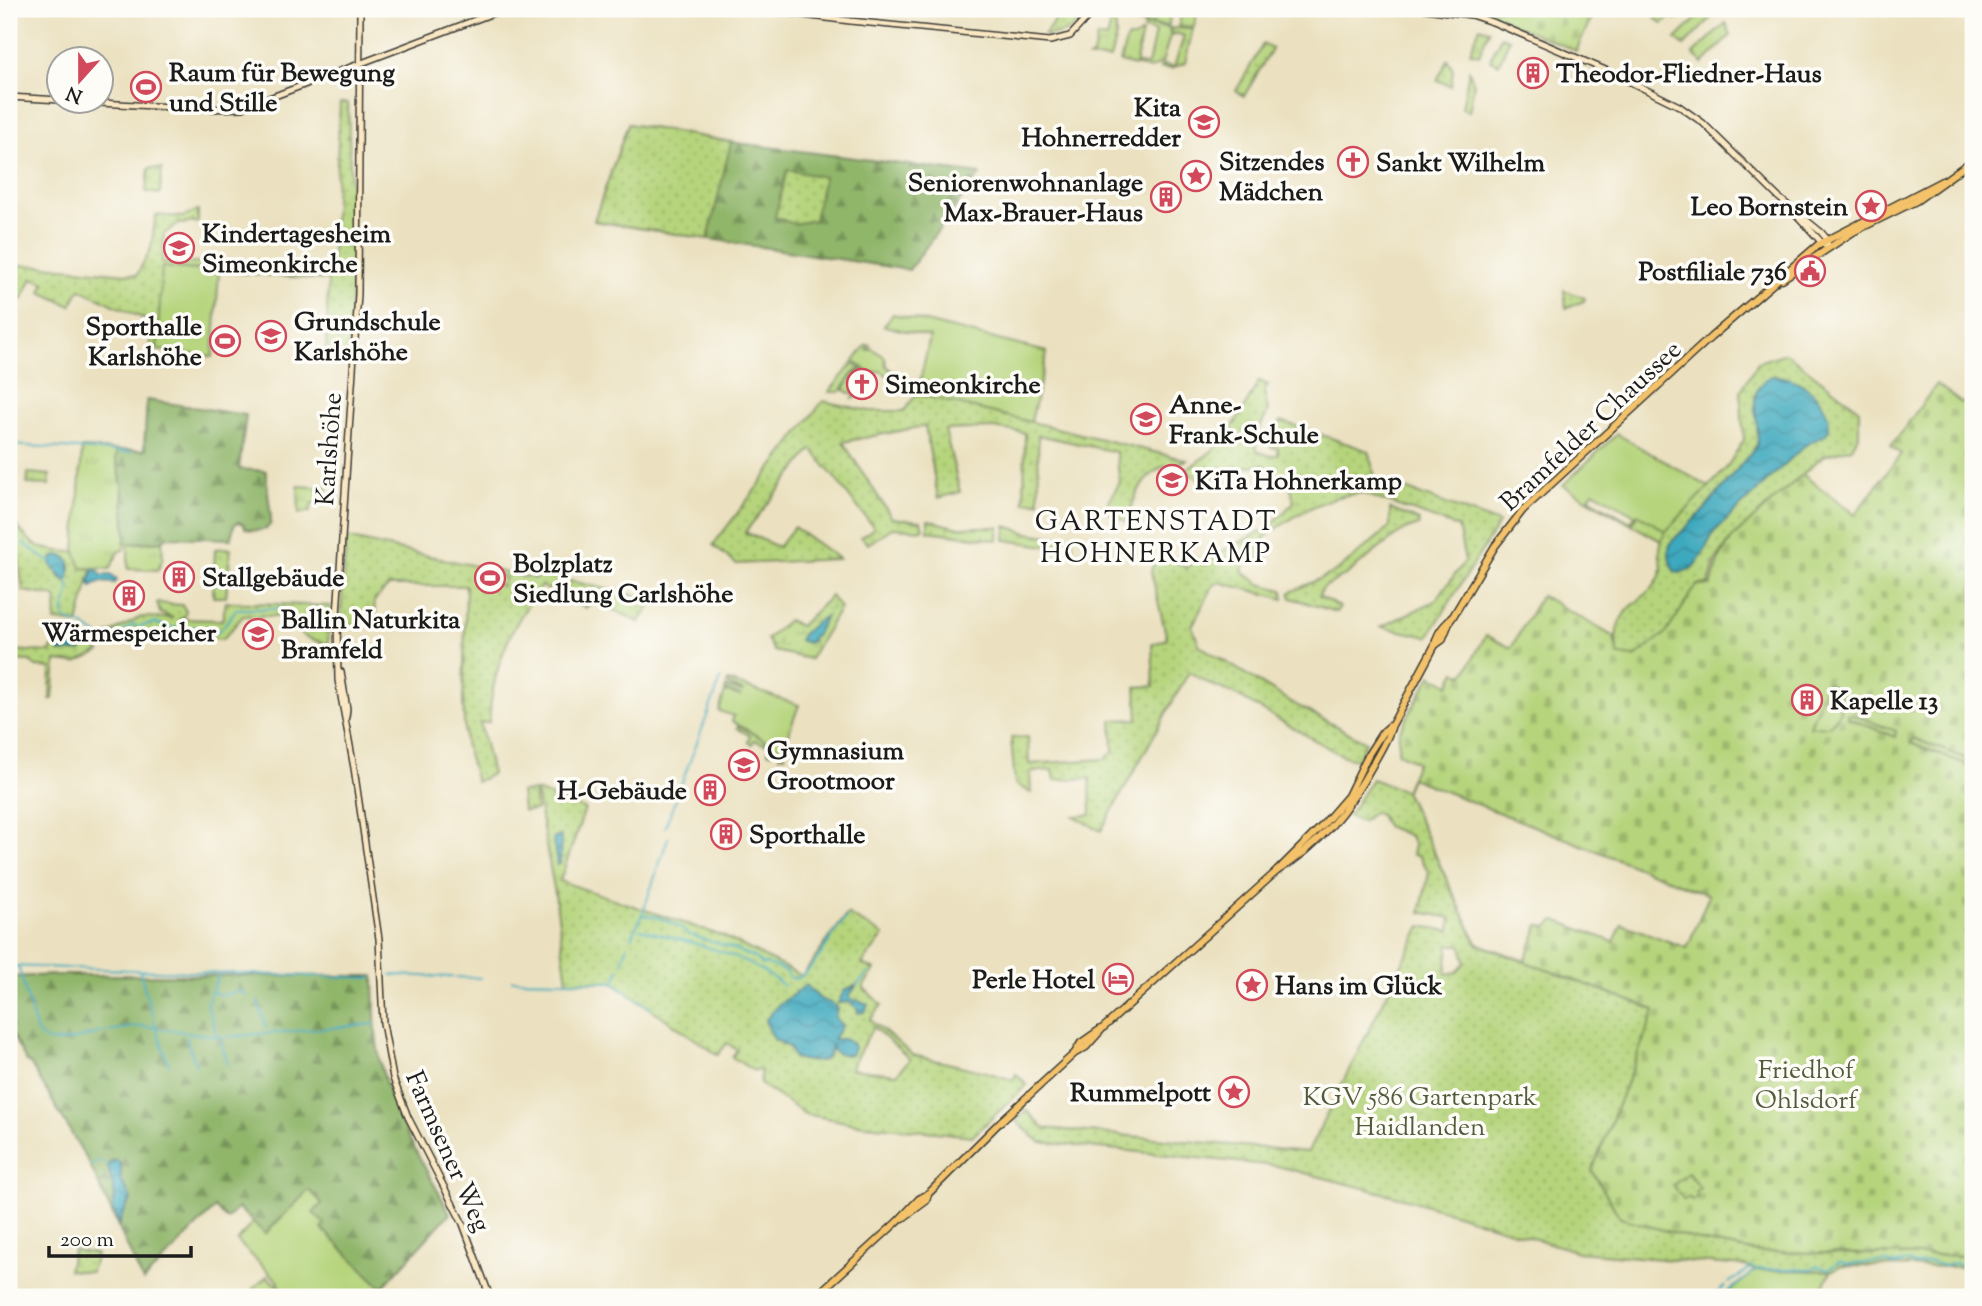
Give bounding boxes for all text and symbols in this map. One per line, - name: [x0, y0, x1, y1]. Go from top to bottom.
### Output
- north arrow: [46, 46, 116, 116]
- place label: Raum für Bewegung und Stille: [169, 56, 395, 123]
- building icon: Theodor-Fliedner-Haus: [1516, 56, 1550, 90]
- place label: Theodor-Fliedner-Haus: [1556, 57, 1822, 94]
- sports icon: Raum für Bewegung und Stille: [129, 70, 163, 104]
- text: N: [63, 78, 87, 109]
- place label: Kita Hohnerredder: [1022, 91, 1181, 158]
- school or university icon: Kita Hohnerredder: [1187, 105, 1221, 139]
- place label: Sitzendes Mädchen: [1219, 145, 1324, 212]
- church icon: Sankt Wilhelm: [1336, 145, 1370, 179]
- place label: Sankt Wilhelm: [1376, 146, 1545, 183]
- place icon: Sitzendes Mädchen: [1179, 159, 1213, 193]
- place label: Seniorenwohnanlage Max-Brauer-Haus: [908, 166, 1143, 233]
- building icon: Seniorenwohnanlage Max-Brauer-Haus: [1149, 180, 1183, 214]
- place icon: Leo Bornstein: [1854, 189, 1888, 223]
- place label: Leo Bornstein: [1691, 190, 1849, 227]
- place label: Kindertagesheim Simeonkirche: [202, 217, 392, 284]
- school or university icon: Kindertagesheim Simeonkirche: [162, 231, 196, 265]
- public building icon: Postfiliale 736: [1793, 254, 1827, 288]
- place label: Postfiliale 736: [1639, 255, 1787, 292]
- place label: Grundschule Karlshöhe: [294, 305, 441, 372]
- place label: Sporthalle Karlshöhe: [86, 310, 202, 377]
- school or university icon: Grundschule Karlshöhe: [254, 319, 288, 353]
- sports icon: Sporthalle Karlshöhe: [208, 324, 242, 358]
- street label: Bramfelder Chaussee: [1493, 333, 1691, 521]
- church icon: Simeonkirche: [845, 367, 879, 401]
- place label: Simeonkirche: [885, 368, 1041, 405]
- place label: Anne- Frank-Schule: [1169, 388, 1319, 455]
- street label: Karlshöhe: [308, 391, 353, 507]
- school or university icon: Anne- Frank-Schule: [1129, 402, 1163, 436]
- school or university icon: KiTa Hohnerkamp: [1155, 463, 1189, 497]
- place label: KiTa Hohnerkamp: [1195, 464, 1402, 501]
- district label: GARTENSTADT HOHNERKAMP: [1035, 503, 1277, 575]
- place label: Bolzplatz Siedlung Carlshöhe: [513, 547, 733, 614]
- building icon: Stallgebäude: [162, 560, 196, 594]
- place label: Stallgebäude: [202, 561, 344, 598]
- sports icon: Bolzplatz Siedlung Carlshöhe: [473, 561, 507, 595]
- building icon: Wärmespeicher: [112, 579, 146, 613]
- place label: Ballin Naturkita Bramfeld: [281, 603, 460, 670]
- place label: Wärmespeicher: [42, 616, 217, 653]
- school or university icon: Ballin Naturkita Bramfeld: [241, 617, 275, 651]
- building icon: Kapelle 13: [1790, 683, 1824, 717]
- place label: Kapelle 13: [1830, 684, 1938, 721]
- place label: Gymnasium Grootmoor: [767, 734, 905, 801]
- school or university icon: Gymnasium Grootmoor: [727, 748, 761, 782]
- building icon: H-Gebäude: [693, 773, 727, 807]
- place label: H-Gebäude: [557, 774, 687, 811]
- building icon: Sporthalle: [709, 817, 743, 851]
- place label: Sporthalle: [749, 818, 865, 855]
- hotel icon: Perle Hotel: [1101, 962, 1135, 996]
- place label: Perle Hotel: [972, 963, 1096, 1000]
- place icon: Hans im Glück: [1235, 968, 1269, 1002]
- place label: Hans im Glück: [1275, 969, 1443, 1006]
- park label: Friedhof Ohlsdorf: [1755, 1053, 1858, 1120]
- street label: Farmsener Weg: [395, 1066, 499, 1239]
- place icon: Rummelpott: [1217, 1075, 1251, 1109]
- place label: Rummelpott: [1070, 1076, 1211, 1113]
- park label: KGV 586 Gartenpark Haidlanden: [1303, 1080, 1537, 1147]
- scale bar: [49, 1215, 191, 1259]
- text: 200 m: [60, 1226, 114, 1256]

